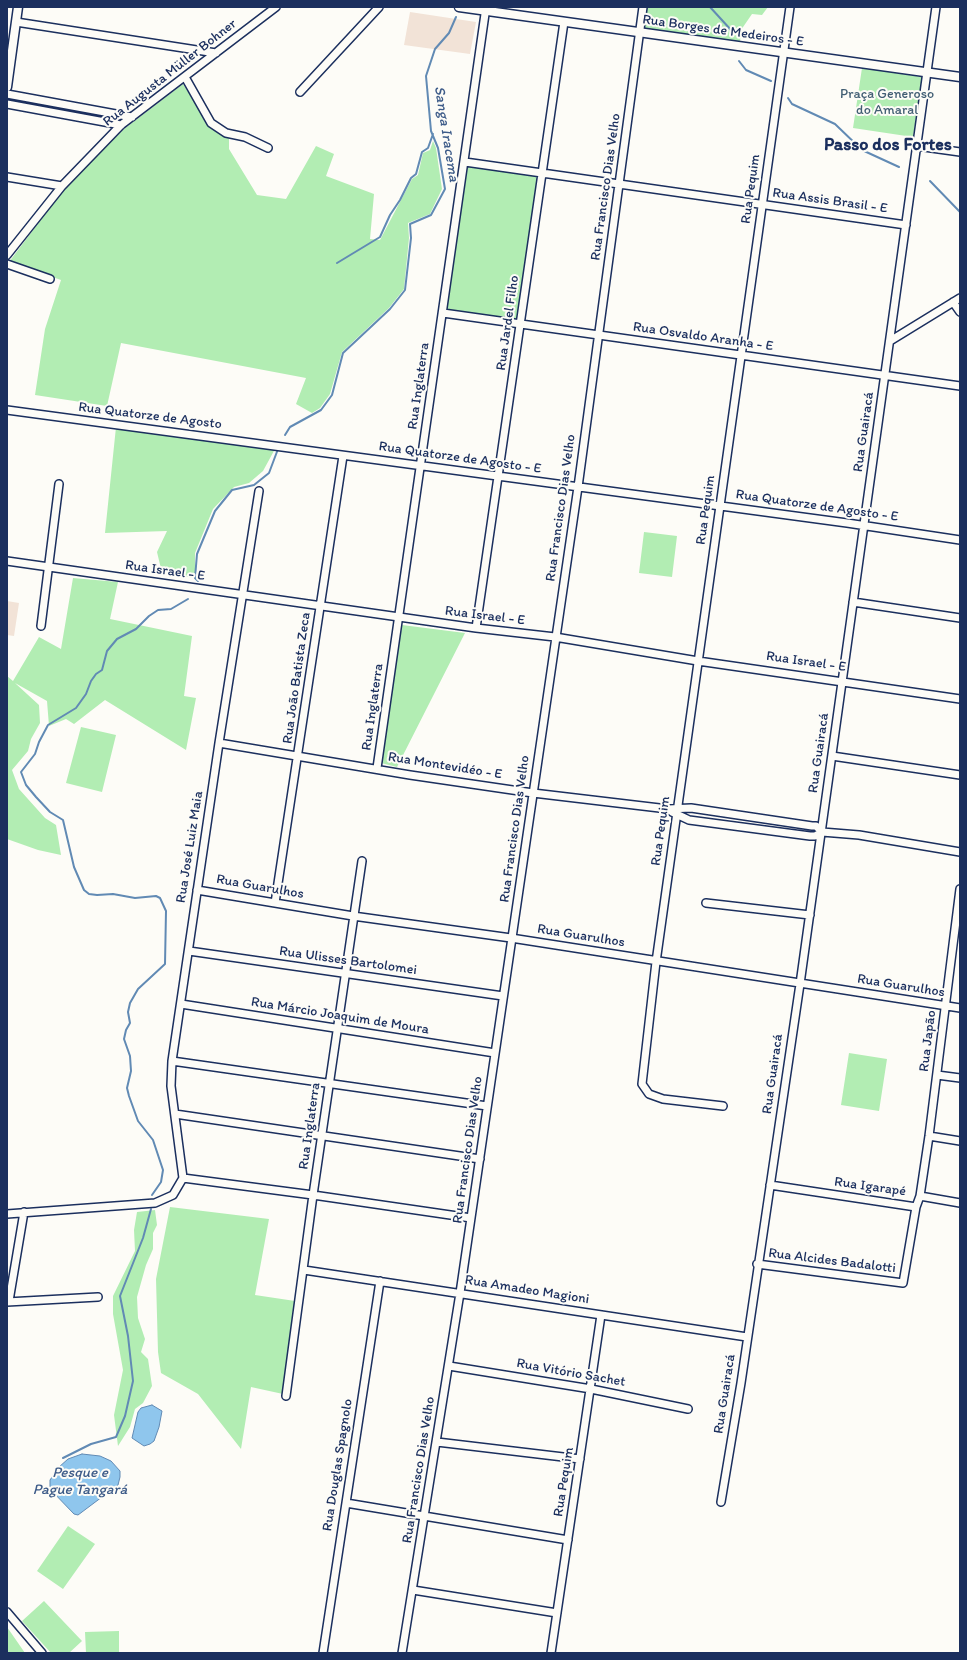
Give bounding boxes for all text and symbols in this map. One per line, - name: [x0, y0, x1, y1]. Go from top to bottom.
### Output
- street label: Rua Borges de Medeiros - E: [641, 11, 805, 51]
- street label: Rua Augusta Müller Bohner: [100, 16, 240, 130]
- water label: Sanga Iracema: [430, 85, 462, 183]
- park label: Praça Generoso do Amaral: [840, 86, 934, 118]
- street label: Rua Francisco Dias Velho: [587, 112, 625, 262]
- district label: Passo dos Fortes: [824, 134, 952, 156]
- street label: Rua Pequim: [738, 153, 764, 225]
- street label: Rua Assis Brasil - E: [771, 185, 889, 217]
- street label: Rua Jardel Filho: [493, 274, 523, 372]
- street label: Rua Osvaldo Aranha - E: [632, 319, 774, 355]
- street label: Rua Inglaterra: [405, 341, 433, 431]
- street label: Rua Guairacá: [850, 391, 878, 473]
- street label: Rua Quatorze de Agosto: [77, 399, 223, 433]
- street label: Rua Francisco Dias Velho: [542, 433, 580, 583]
- street label: Rua Quatorze de Agosto - E: [378, 438, 542, 478]
- street label: Rua Pequim: [693, 474, 719, 546]
- street label: Rua Quatorze de Agosto - E: [735, 486, 899, 526]
- street label: Rua Israel - E: [124, 557, 206, 585]
- street label: Rua Israel - E: [444, 603, 526, 629]
- street label: Rua João Batista Zeca: [279, 611, 315, 745]
- street label: Rua Israel - E: [765, 648, 847, 676]
- street label: Rua Inglaterra: [359, 662, 387, 752]
- street label: Rua Guairacá: [805, 712, 833, 794]
- street label: Rua Montevidéo - E: [387, 749, 503, 783]
- street label: Rua Francisco Dias Velho: [496, 754, 534, 904]
- street label: Rua José Luiz Maia: [173, 790, 207, 904]
- street label: Rua Pequim: [648, 795, 674, 867]
- street label: Rua Guarulhos: [215, 871, 305, 903]
- street label: Rua Guarulhos: [536, 921, 626, 951]
- street label: Rua Ulisses Bartolomei: [278, 943, 418, 979]
- street label: Rua Guarulhos: [856, 971, 946, 1001]
- street label: Rua Márcio Joaquim de Moura: [250, 994, 430, 1038]
- street label: Rua Japão: [916, 1009, 940, 1073]
- street label: Rua Guairacá: [759, 1033, 787, 1115]
- street label: Rua Francisco Dias Velho: [449, 1075, 487, 1225]
- street label: Rua Inglaterra: [296, 1081, 324, 1171]
- street label: Rua Igarapé: [833, 1174, 907, 1200]
- street label: Rua Alcides Badalotti: [767, 1245, 897, 1277]
- street label: Rua Amadeo Magioni: [464, 1272, 590, 1308]
- street label: Rua Guairacá: [710, 1353, 740, 1435]
- street label: Rua Vitório Sachet: [515, 1355, 627, 1391]
- street label: Rua Francisco Dias Velho: [399, 1395, 439, 1545]
- street label: Rua Douglas Spagnolo: [319, 1398, 357, 1532]
- street label: Rua Pequim: [550, 1446, 578, 1518]
- water label: Pesque e Pague Tangará: [33, 1464, 127, 1499]

